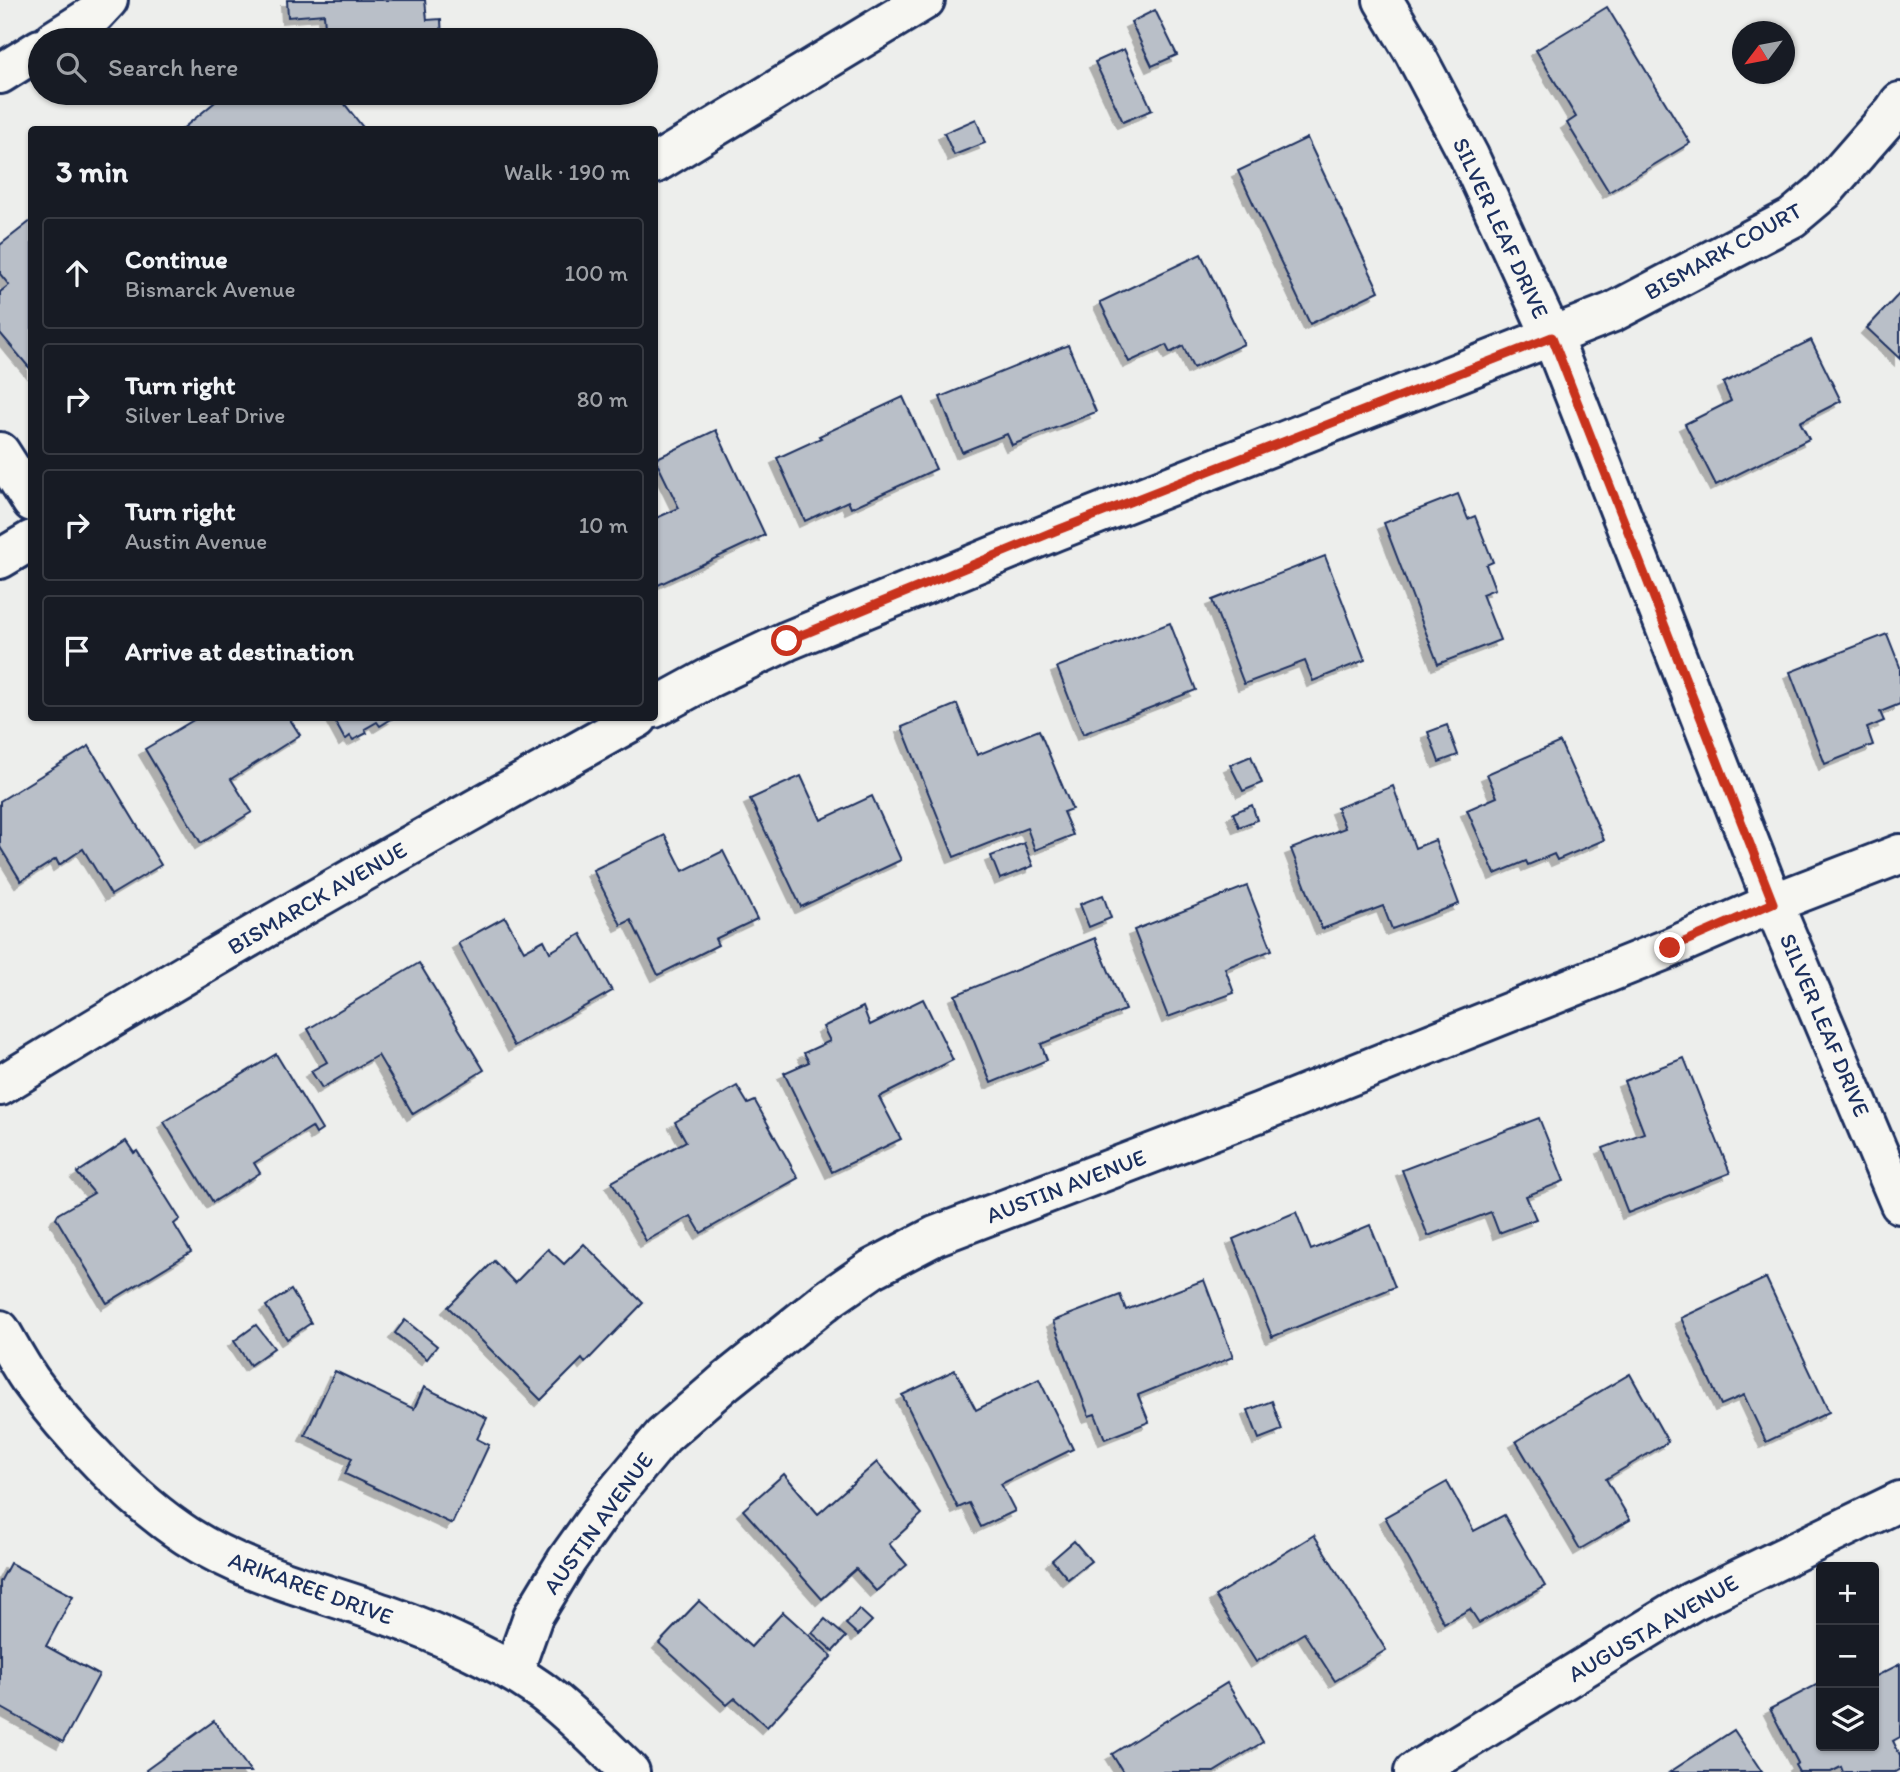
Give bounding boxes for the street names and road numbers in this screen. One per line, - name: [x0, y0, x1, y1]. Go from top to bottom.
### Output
- street label: SILVER LEAF DRIVE: [1447, 133, 1555, 323]
- street label: BISMARK COURT: [1639, 196, 1807, 306]
- street label: BISMARCK AVENUE: [223, 835, 412, 961]
- street label: SILVER LEAF DRIVE: [1774, 929, 1876, 1121]
- street label: AUSTIN AVENUE: [982, 1143, 1150, 1229]
- street label: AUSTIN AVENUE: [537, 1446, 659, 1600]
- street label: ARIKAREE DRIVE: [225, 1545, 397, 1631]
- street label: AUGUSTA AVENUE: [1563, 1568, 1743, 1688]

